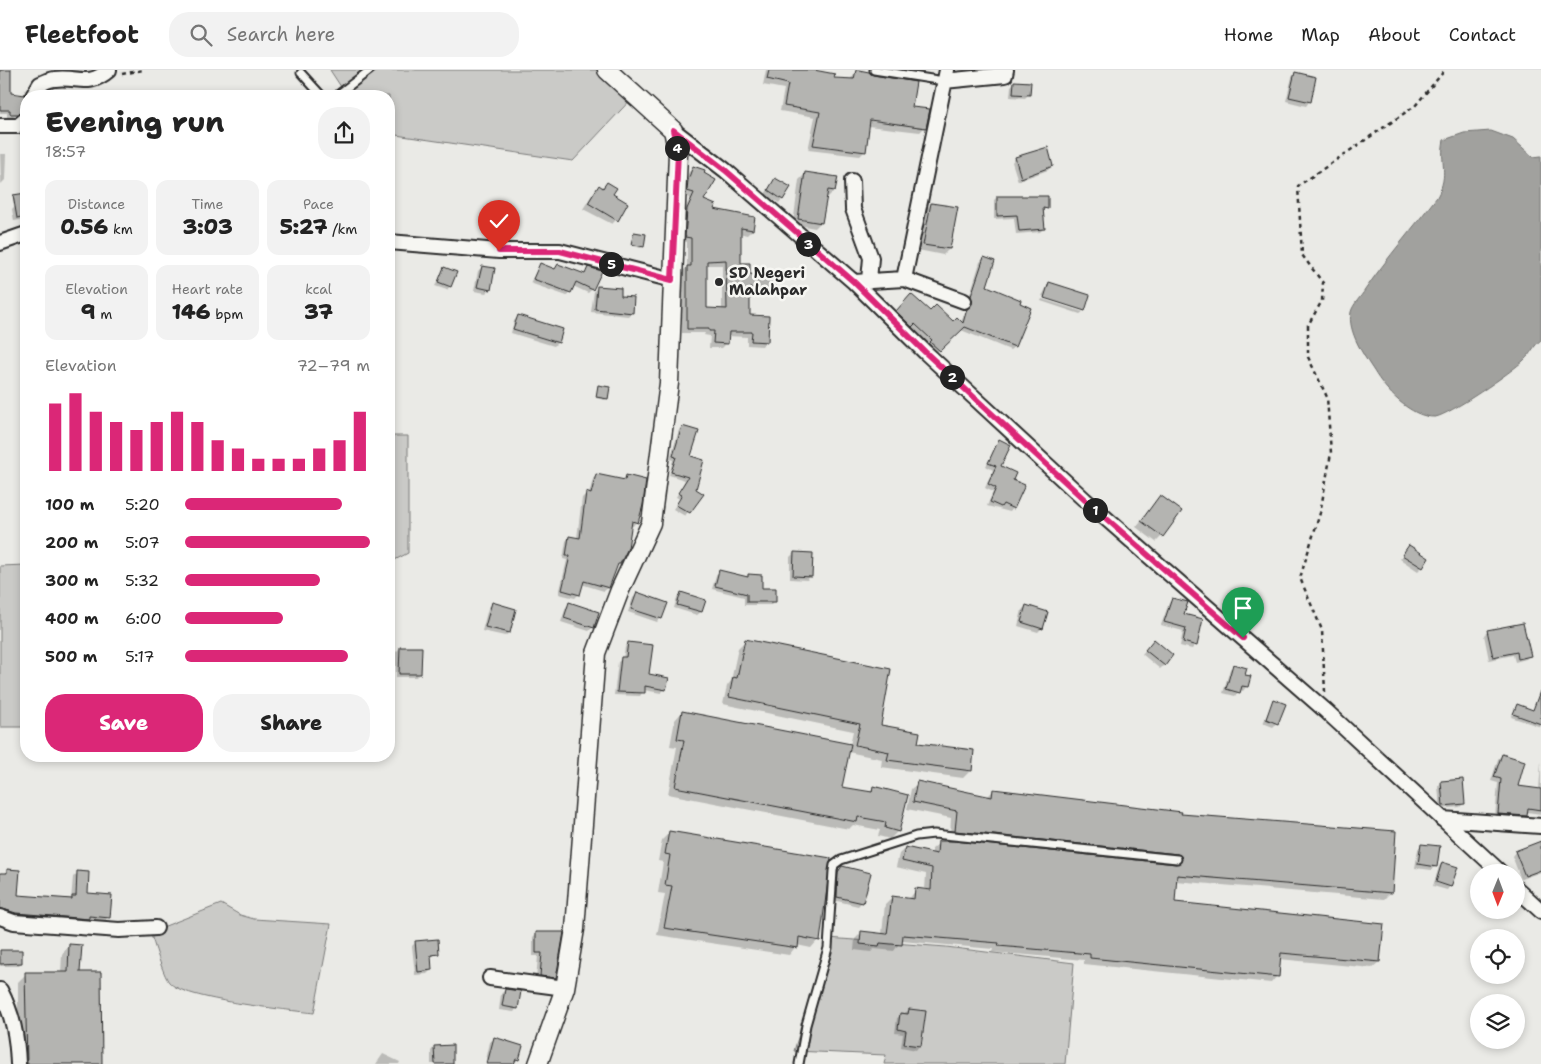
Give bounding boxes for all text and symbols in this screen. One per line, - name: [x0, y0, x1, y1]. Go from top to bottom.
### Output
- search box: [169, 12, 519, 57]
- text: Fleetfoot: [25, 19, 139, 51]
- icon: search: [187, 21, 215, 49]
- text: Search here: [227, 22, 335, 47]
- text: Home: [1224, 23, 1273, 47]
- text: Map: [1301, 23, 1340, 47]
- text: About: [1368, 23, 1421, 47]
- text: Contact: [1449, 23, 1516, 47]
- text: Evening run: [45, 103, 224, 141]
- button: share: [318, 107, 370, 159]
- pin: 4: [664, 136, 690, 160]
- text: 4: [673, 139, 682, 157]
- text: 18:57: [45, 141, 86, 162]
- text: Distance: [68, 195, 125, 213]
- text: Time: [191, 195, 224, 213]
- text: Pace: [303, 195, 334, 213]
- pin: [478, 200, 520, 251]
- icon: check: [485, 207, 513, 235]
- text: 0.56: [60, 213, 108, 241]
- text: 3:03: [182, 213, 233, 241]
- text: 5:27: [280, 213, 328, 241]
- text: km: [108, 220, 133, 238]
- text: /km: [328, 220, 357, 238]
- pin: 3: [796, 232, 820, 256]
- text: 3: [804, 235, 813, 253]
- pin: 5: [598, 252, 624, 276]
- text: 5: [607, 255, 616, 273]
- place label: SD Negeri Malahpar: [729, 263, 807, 300]
- marker: SD Negeri Malahpar: [713, 276, 725, 288]
- text: Elevation: [65, 280, 128, 298]
- text: Heart rate: [172, 280, 243, 298]
- text: kcal: [305, 280, 332, 298]
- text: 9: [81, 298, 95, 326]
- text: 146: [172, 298, 210, 326]
- text: 37: [304, 298, 333, 326]
- text: m: [95, 305, 112, 323]
- text: bpm: [210, 305, 243, 323]
- text: Elevation: [45, 355, 117, 376]
- text: 72–79 m: [297, 355, 370, 376]
- pin: 2: [940, 364, 964, 390]
- text: 2: [948, 368, 957, 386]
- text: 100 m: [45, 494, 94, 515]
- text: 5:20: [125, 494, 160, 515]
- pin: 1: [1082, 498, 1108, 522]
- text: 1: [1092, 501, 1099, 519]
- text: 200 m: [45, 532, 98, 553]
- text: 5:07: [125, 532, 160, 553]
- text: 300 m: [45, 570, 99, 591]
- text: 5:32: [125, 570, 159, 591]
- pin: [1222, 587, 1264, 638]
- icon: arrive: [1229, 594, 1257, 622]
- text: 400 m: [45, 608, 99, 629]
- text: 6:00: [125, 608, 162, 629]
- text: 500 m: [45, 646, 97, 667]
- text: 5:17: [125, 646, 155, 667]
- button: Save: [45, 694, 203, 752]
- button: Share: [213, 694, 370, 752]
- north arrow: [1470, 864, 1525, 919]
- map controls: [1470, 864, 1525, 1049]
- button: locate: [1470, 929, 1525, 984]
- button: layers: [1470, 994, 1525, 1049]

